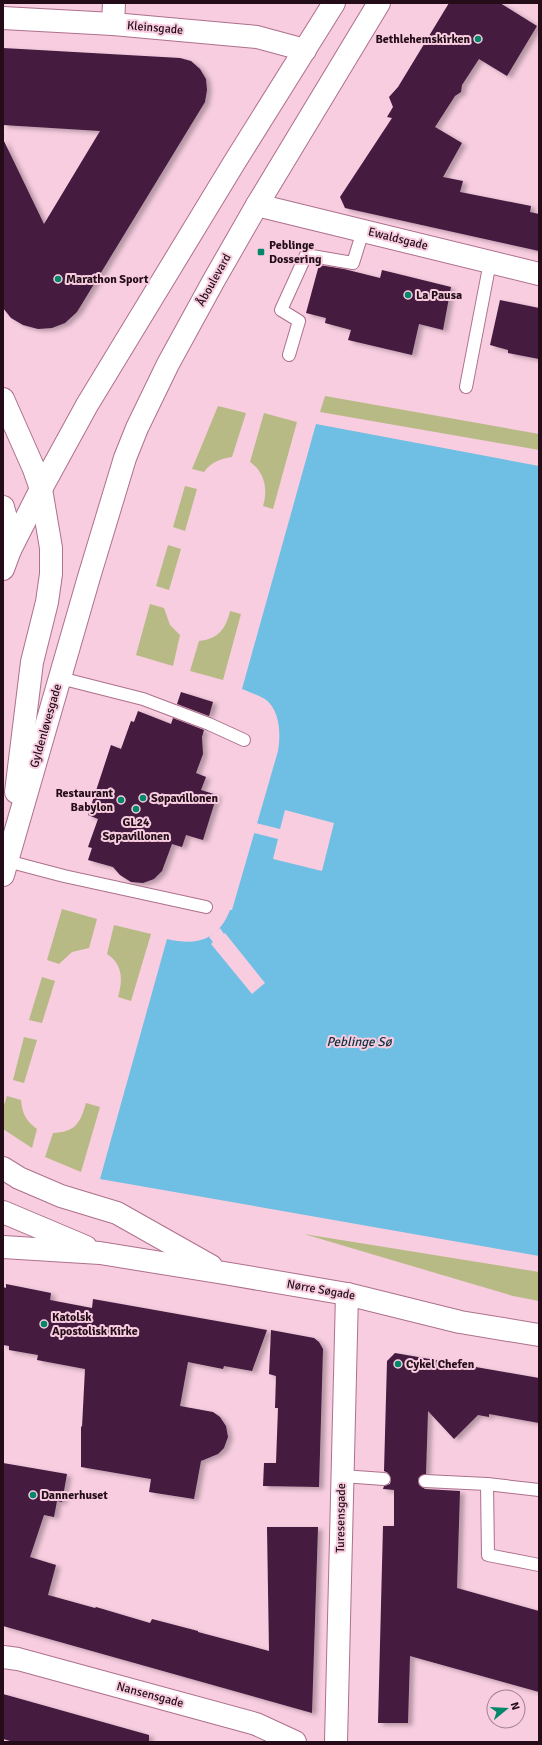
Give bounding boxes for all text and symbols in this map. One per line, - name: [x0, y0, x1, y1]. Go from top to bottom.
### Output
- street label: Kleinsgade: [126, 18, 184, 38]
- place label: Bethlehemskirken: [375, 32, 470, 47]
- marker: Bethlehemskirken: [473, 34, 483, 44]
- street label: Ewaldsgade: [367, 224, 429, 254]
- place label: Peblinge Dossering: [269, 238, 322, 267]
- marker: Peblinge Dossering: [256, 247, 266, 257]
- street label: Åboulevard: [193, 251, 235, 309]
- place label: Marathon Sport: [66, 272, 149, 287]
- marker: Marathon Sport: [53, 274, 63, 284]
- place label: La Pausa: [416, 288, 462, 303]
- marker: La Pausa: [403, 290, 413, 300]
- street label: Gyldenløvesgade: [27, 682, 65, 770]
- place label: Restaurant Babylon: [55, 786, 113, 815]
- place label: Søpavillonen: [151, 791, 219, 806]
- marker: Søpavillonen: [138, 793, 148, 803]
- marker: Restaurant Babylon: [116, 795, 126, 805]
- marker: GL24 Søpavillonen: [131, 804, 141, 814]
- place label: GL24 Søpavillonen: [102, 815, 170, 844]
- water label: Peblinge Sø: [327, 1034, 393, 1050]
- street label: Nørre Søgade: [286, 1277, 356, 1303]
- place label: Katolsk Apostolisk Kirke: [52, 1310, 138, 1339]
- marker: Katolsk Apostolisk Kirke: [39, 1319, 49, 1329]
- place label: Cykel Chefen: [406, 1357, 475, 1372]
- marker: Cykel Chefen: [393, 1359, 403, 1369]
- street label: Turesensgade: [333, 1483, 349, 1553]
- place label: Dannerhuset: [41, 1488, 108, 1503]
- marker: Dannerhuset: [28, 1490, 38, 1500]
- street label: Nansensgade: [115, 1679, 185, 1711]
- north arrow: [486, 1689, 526, 1729]
- text: N: [508, 1700, 522, 1712]

